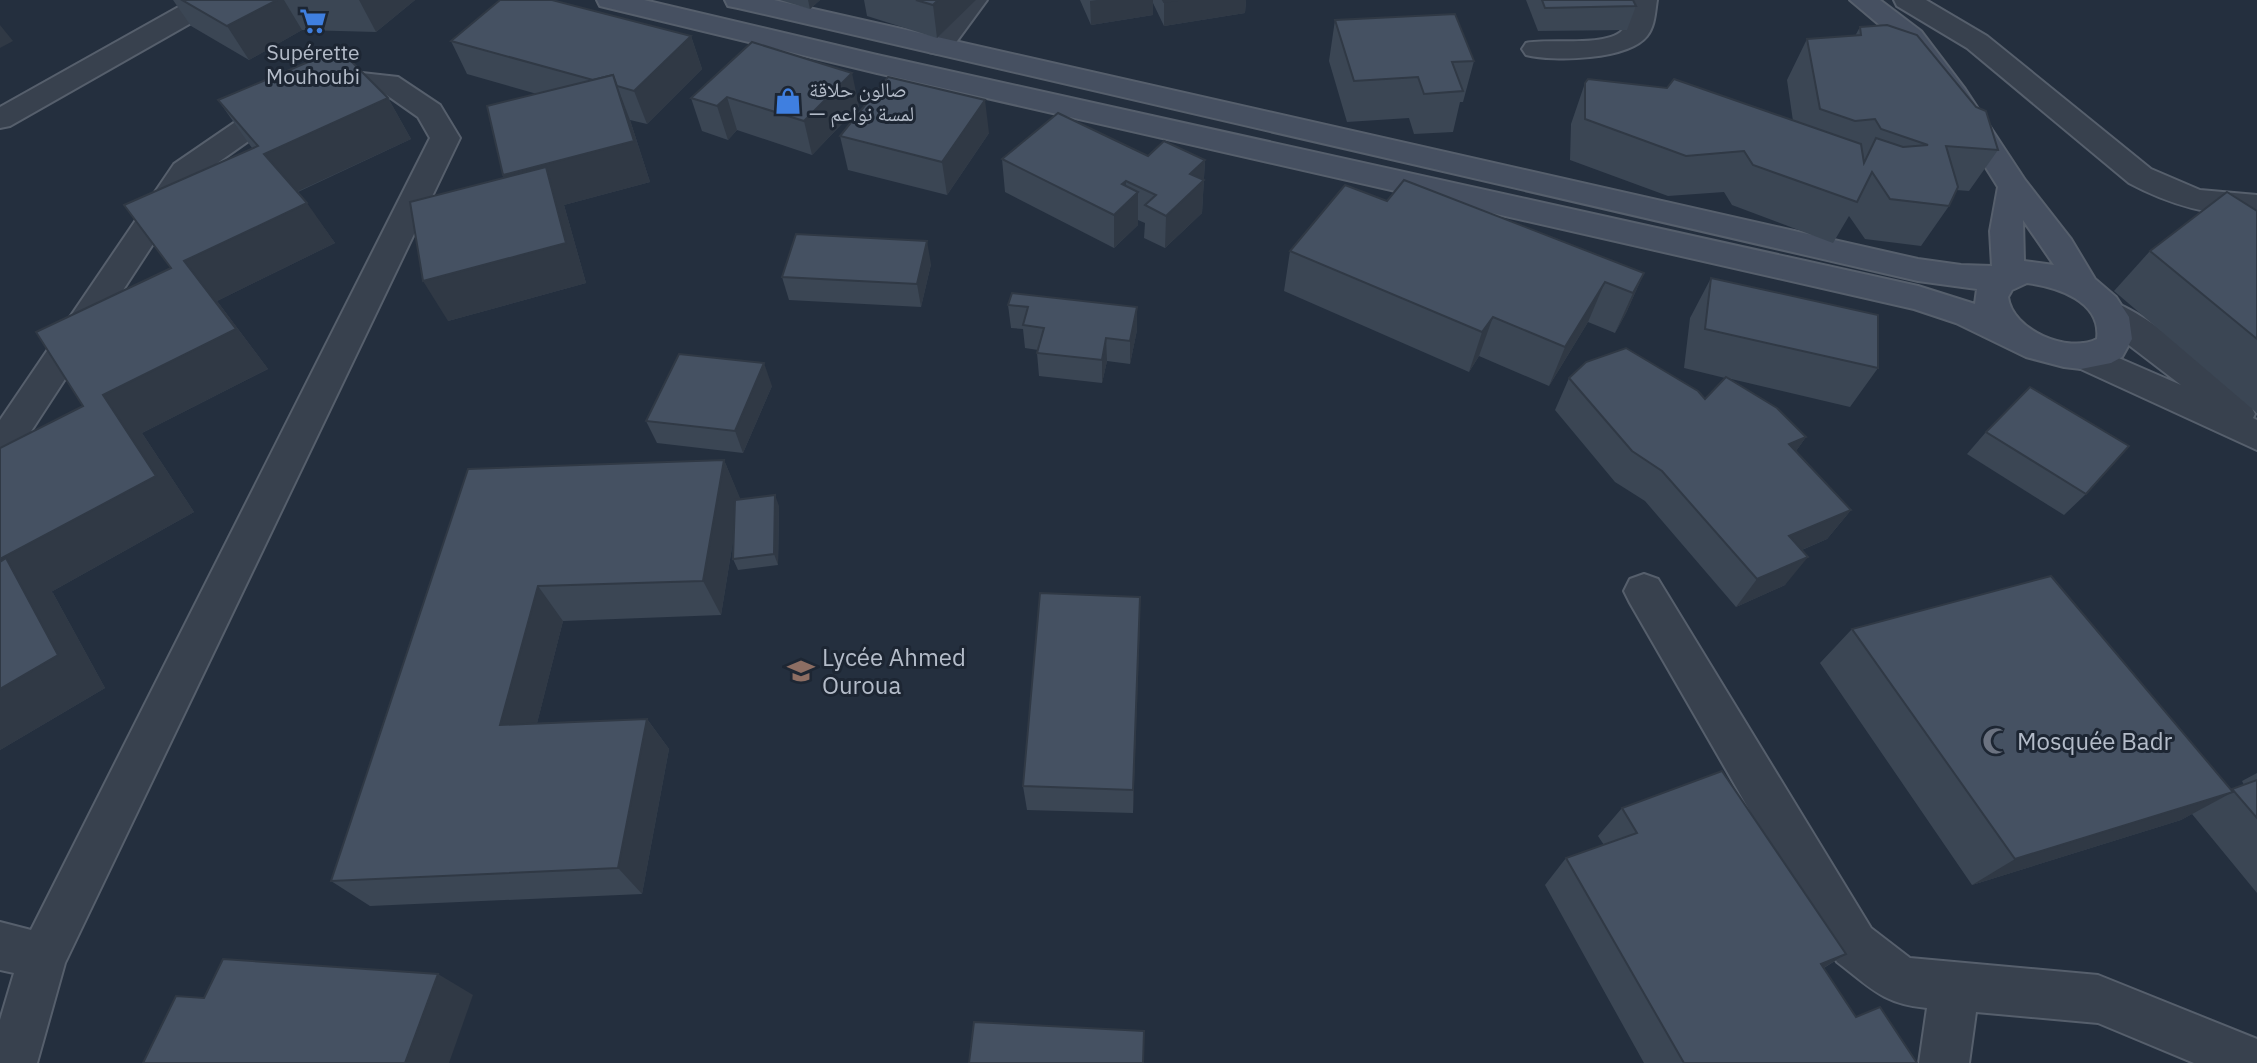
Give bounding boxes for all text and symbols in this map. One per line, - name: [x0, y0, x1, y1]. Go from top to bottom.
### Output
- supermarket icon: Supérette Mouhoubi: [298, 6, 328, 36]
- place label: Supérette Mouhoubi: [266, 38, 360, 90]
- place label: صالون حلاقة — لمسة نواعم: [809, 75, 914, 128]
- shop icon: صالون حلاقة — لمسة نواعم: [773, 86, 803, 116]
- place label: Lycée Ahmed Ouroua: [822, 641, 966, 701]
- school or university icon: Lycée Ahmed Ouroua: [786, 656, 816, 686]
- place label: Mosquée Badr: [2017, 725, 2173, 757]
- mosque icon: Mosquée Badr: [1981, 726, 2011, 756]

